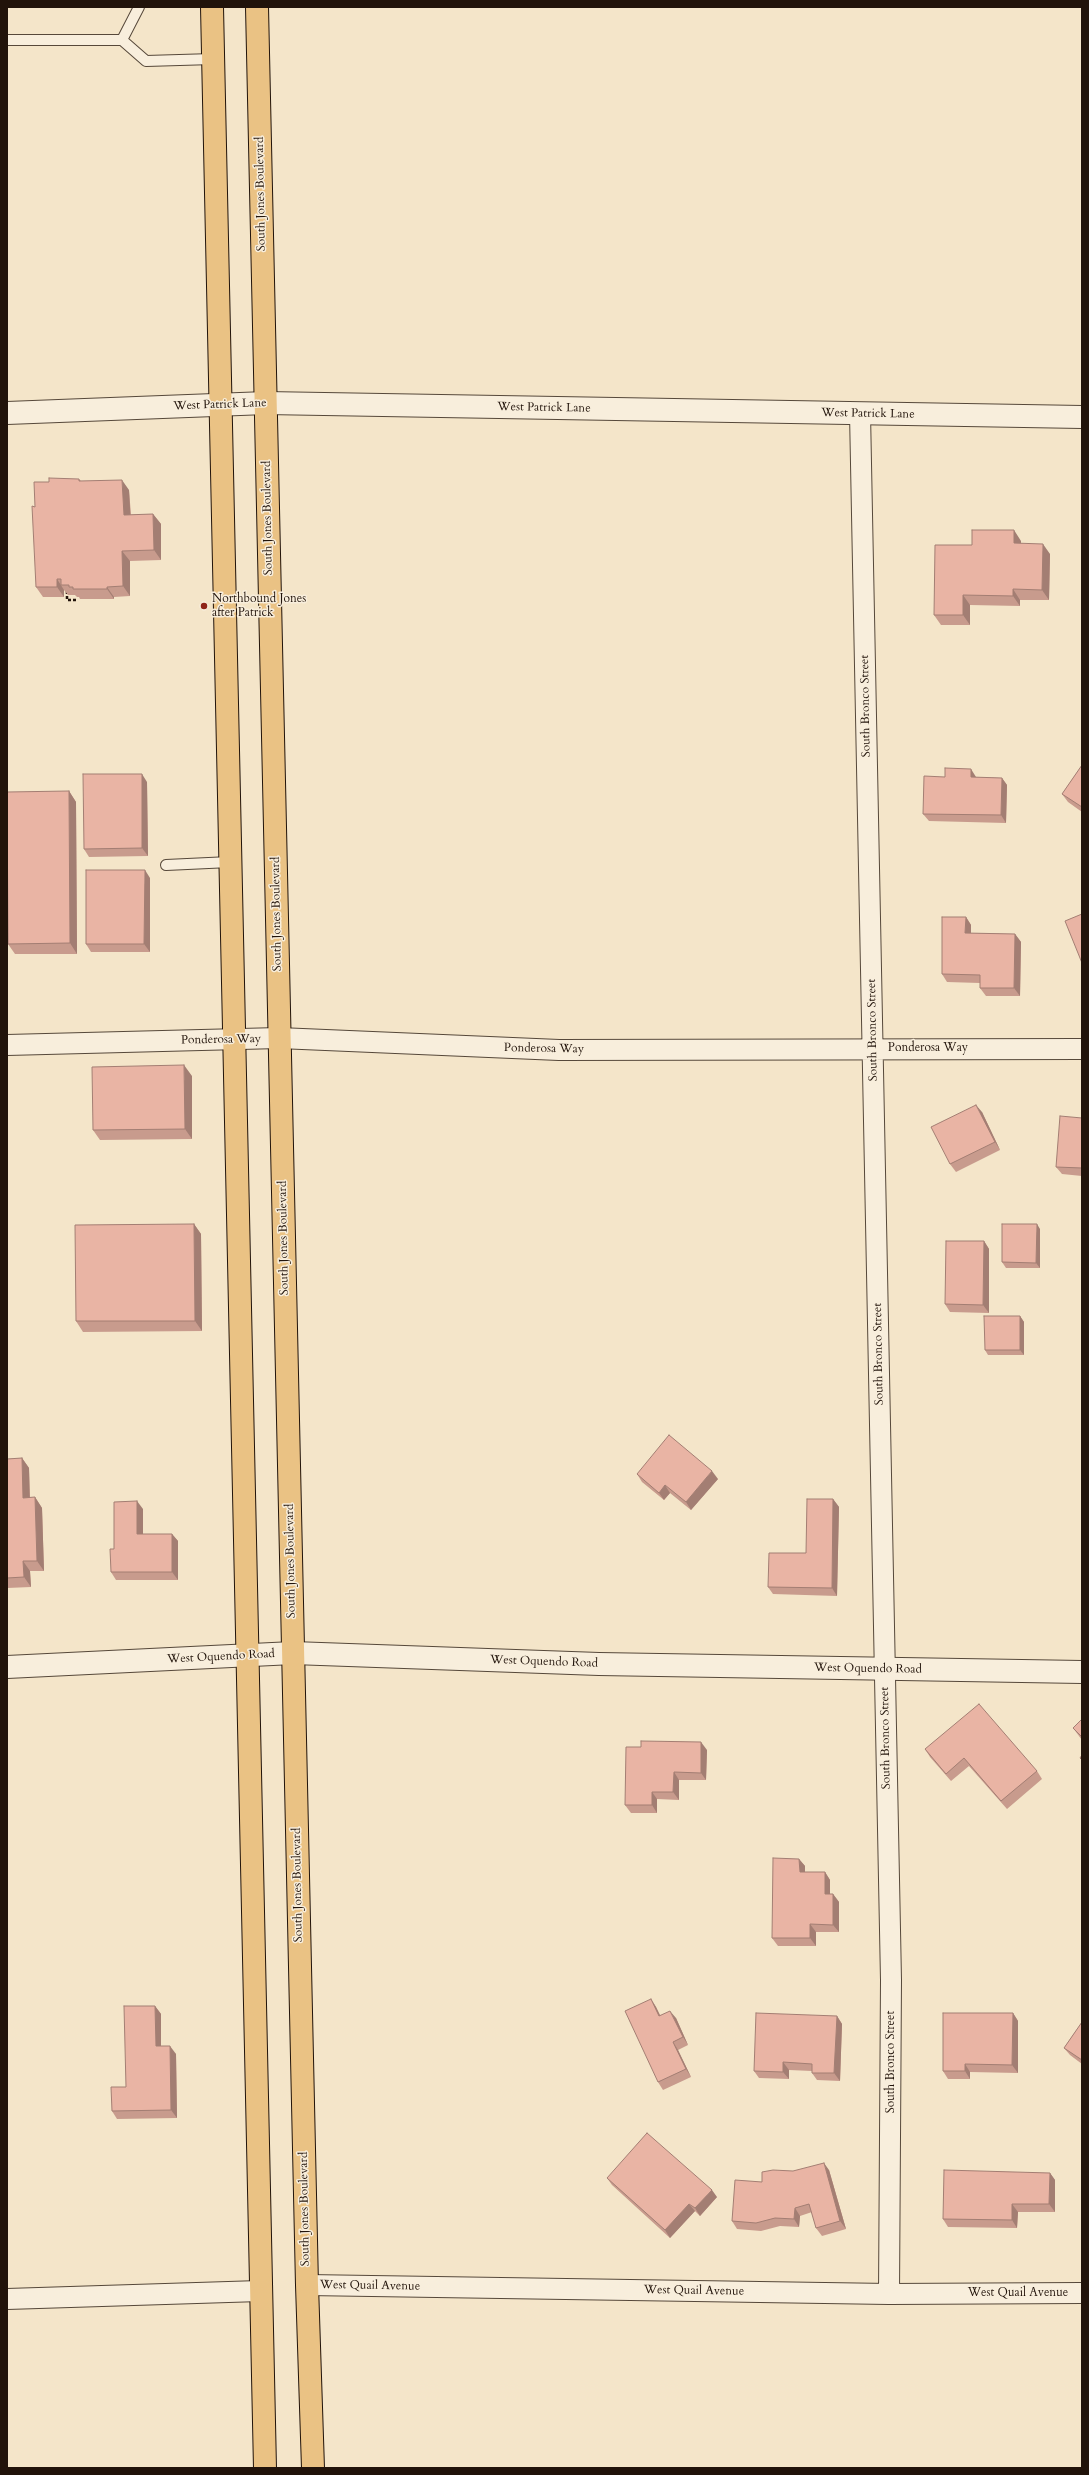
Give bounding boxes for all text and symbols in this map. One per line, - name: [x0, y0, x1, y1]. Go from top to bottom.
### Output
- street label: South Jones Boulevard: [253, 137, 269, 251]
- street label: West Patrick Lane: [173, 396, 267, 414]
- street label: West Patrick Lane: [497, 400, 591, 416]
- street label: West Patrick Lane: [821, 406, 915, 422]
- street label: South Jones Boulevard: [260, 461, 276, 575]
- place label: Northbound Jones after Patrick: [212, 592, 306, 620]
- marker: Northbound Jones after Patrick: [199, 601, 209, 611]
- street label: South Bronco Street: [858, 655, 874, 757]
- street label: South Jones Boulevard: [269, 857, 285, 971]
- street label: South Bronco Street: [865, 979, 881, 1081]
- street label: Ponderosa Way: [181, 1032, 261, 1048]
- street label: Ponderosa Way: [504, 1041, 584, 1057]
- street label: Ponderosa Way: [888, 1041, 968, 1055]
- street label: South Jones Boulevard: [276, 1181, 292, 1295]
- street label: South Bronco Street: [871, 1303, 887, 1405]
- street label: South Jones Boulevard: [283, 1504, 299, 1618]
- street label: West Oquendo Road: [167, 1647, 275, 1667]
- street label: West Oquendo Road: [490, 1653, 598, 1671]
- street label: West Oquendo Road: [814, 1661, 922, 1677]
- street label: South Bronco Street: [878, 1687, 894, 1789]
- street label: South Jones Boulevard: [290, 1828, 306, 1942]
- street label: South Bronco Street: [884, 2011, 898, 2113]
- street label: South Jones Boulevard: [297, 2152, 313, 2266]
- street label: West Quail Avenue: [320, 2278, 420, 2294]
- street label: West Quail Avenue: [644, 2283, 744, 2299]
- street label: West Quail Avenue: [968, 2286, 1068, 2300]

